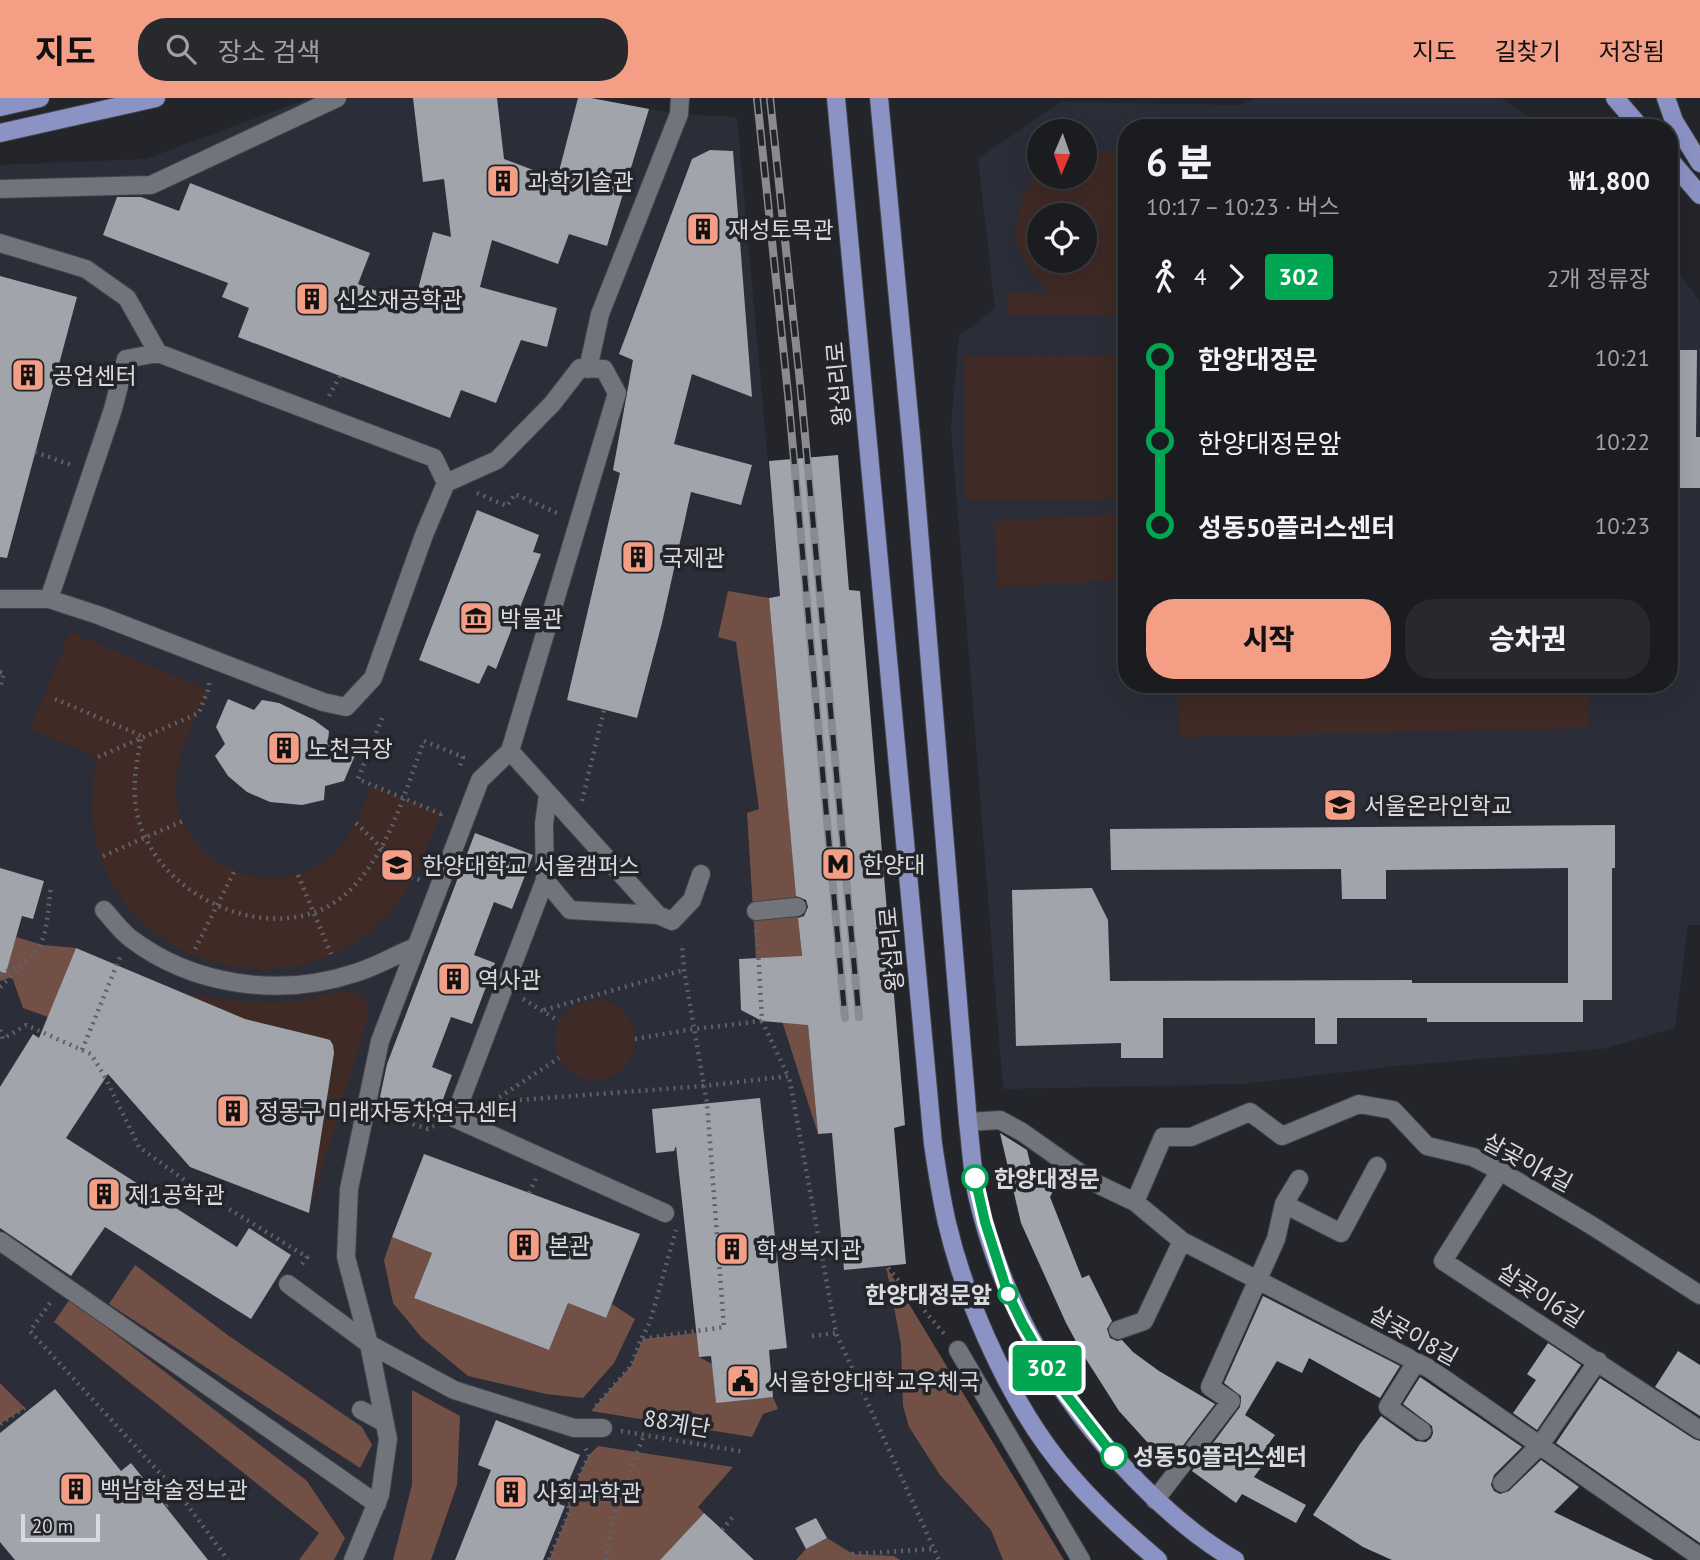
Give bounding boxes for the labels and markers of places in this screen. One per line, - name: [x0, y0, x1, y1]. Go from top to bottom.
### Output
- building icon: 과학기술관: [484, 162, 522, 200]
- place label: 과학기술관: [528, 167, 634, 196]
- building icon: 재성토목관: [684, 210, 722, 248]
- place label: 재성토목관: [728, 215, 834, 244]
- building icon: 신소재공학관: [293, 280, 331, 318]
- place label: 신소재공학관: [336, 285, 463, 314]
- building icon: 공업센터: [9, 356, 47, 394]
- place label: 공업센터: [52, 361, 137, 390]
- building icon: 국제관: [619, 538, 657, 576]
- place label: 국제관: [662, 543, 725, 572]
- museum icon: 박물관: [457, 599, 495, 637]
- place label: 박물관: [500, 604, 563, 633]
- building icon: 노천극장: [265, 729, 303, 767]
- place label: 노천극장: [308, 734, 393, 763]
- school or university icon: 서울온라인학교: [1321, 786, 1359, 824]
- place label: 서울온라인학교: [1364, 791, 1512, 820]
- metro station icon: 한양대: [819, 845, 857, 883]
- school or university icon: 한양대학교 서울캠퍼스: [378, 846, 416, 884]
- place label: 한양대: [862, 850, 925, 879]
- place label: 한양대학교 서울캠퍼스: [422, 851, 640, 880]
- building icon: 역사관: [435, 960, 473, 998]
- place label: 역사관: [478, 965, 541, 994]
- building icon: 정몽구 미래자동차연구센터: [214, 1092, 252, 1130]
- place label: 정몽구 미래자동차연구센터: [258, 1097, 518, 1126]
- place label: 한양대정문: [994, 1164, 1100, 1193]
- marker: 한양대정문: [962, 1165, 988, 1191]
- building icon: 제1공학관: [85, 1175, 123, 1213]
- place label: 제1공학관: [128, 1180, 225, 1209]
- building icon: 본관: [505, 1226, 543, 1264]
- building icon: 학생복지관: [713, 1230, 751, 1268]
- place label: 본관: [548, 1231, 590, 1260]
- place label: 학생복지관: [756, 1235, 862, 1264]
- place label: 한양대정문앞: [865, 1280, 992, 1309]
- marker: 한양대정문앞: [998, 1284, 1018, 1304]
- public building icon: 서울한양대학교우체국: [724, 1362, 762, 1400]
- place label: 서울한양대학교우체국: [768, 1367, 980, 1396]
- place label: 성동50플러스센터: [1133, 1442, 1307, 1471]
- marker: 성동50플러스센터: [1101, 1443, 1127, 1469]
- building icon: 백남학술정보관: [57, 1470, 95, 1508]
- building icon: 사회과학관: [492, 1473, 530, 1511]
- place label: 백남학술정보관: [100, 1475, 248, 1504]
- place label: 사회과학관: [536, 1478, 642, 1507]

